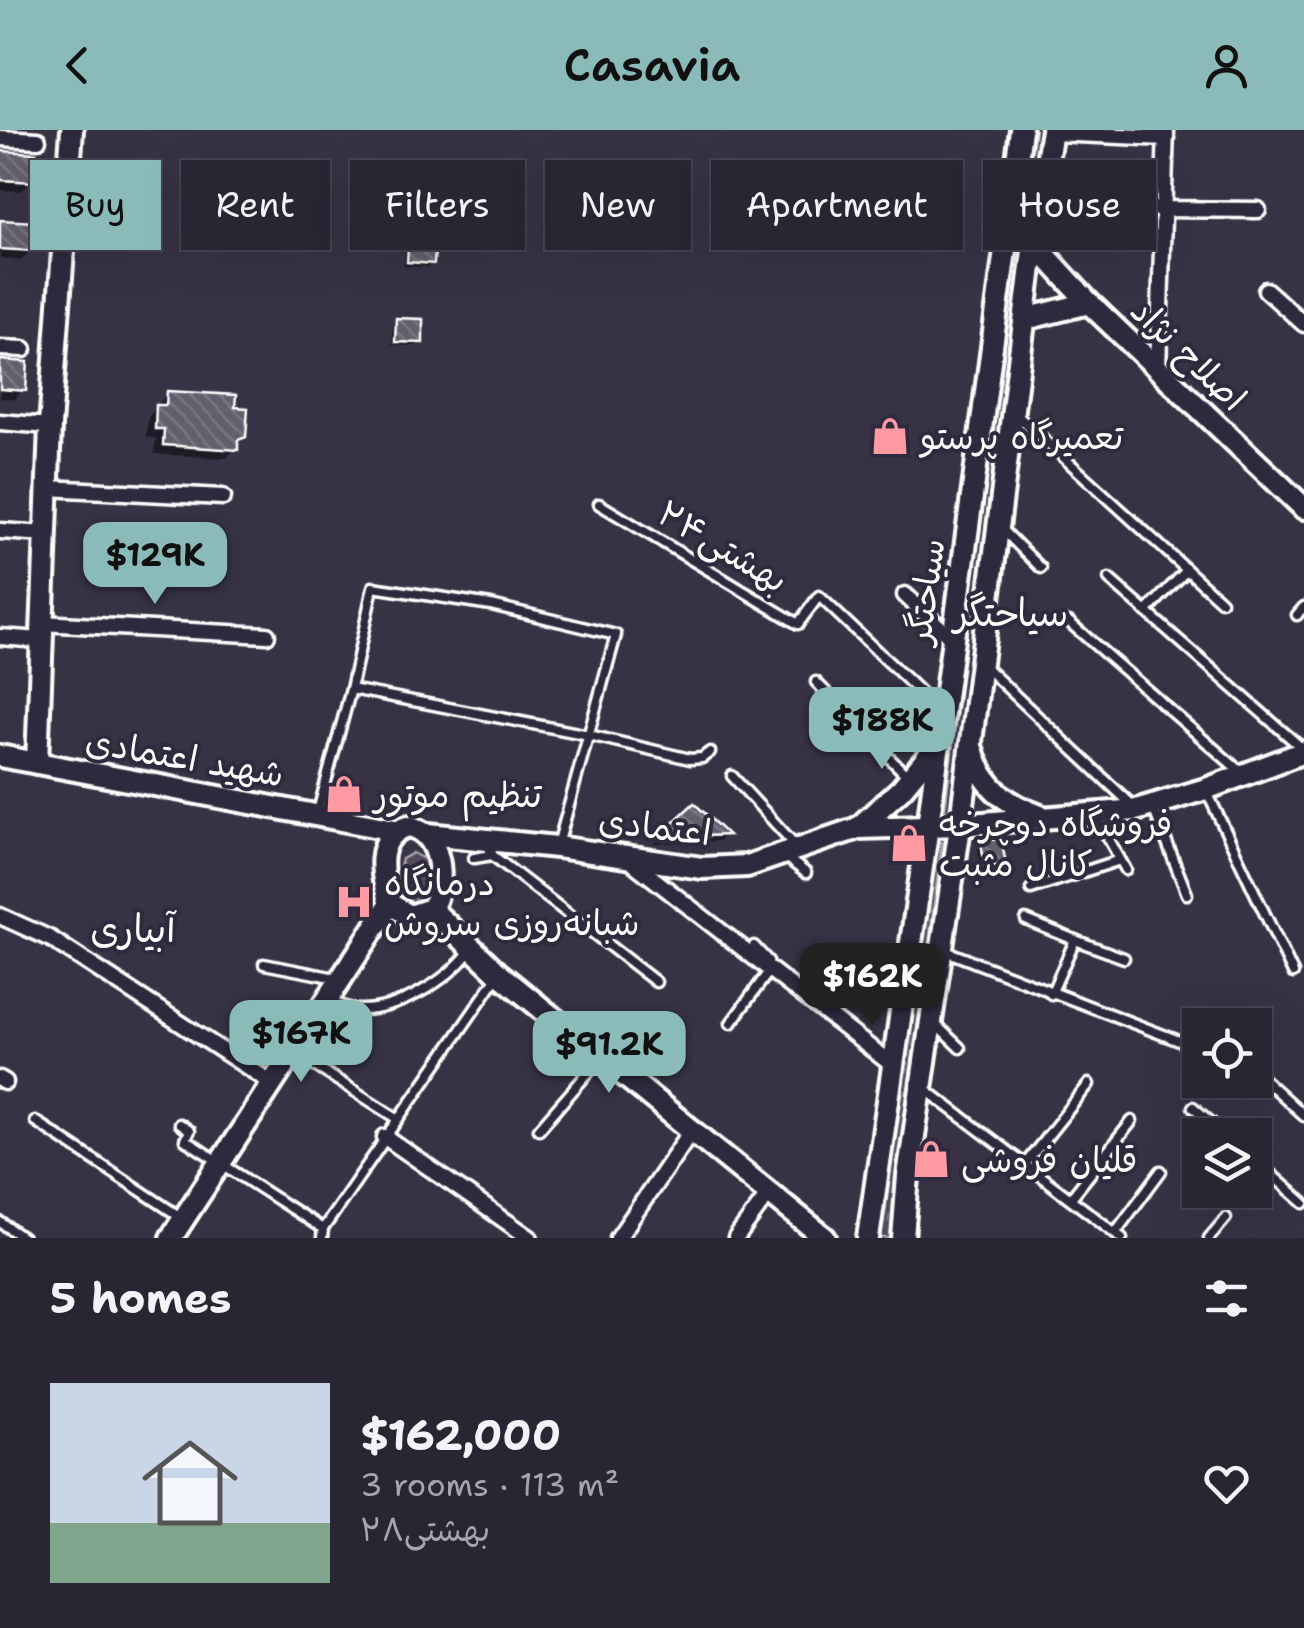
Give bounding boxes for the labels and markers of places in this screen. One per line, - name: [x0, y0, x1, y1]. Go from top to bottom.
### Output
- place label: تعمیرگاه پرستو: [918, 413, 1124, 460]
- shop icon: تعمیرگاه پرستو: [869, 415, 911, 457]
- pin: $129K: [85, 522, 225, 607]
- pin: $188K: [812, 687, 952, 772]
- place label: تنظیم موتور: [371, 771, 543, 822]
- shop icon: تنظیم موتور: [323, 773, 365, 815]
- place label: فروشگاه دوچرخه کانال مثبت: [939, 800, 1172, 887]
- shop icon: فروشگاه دوچرخه کانال مثبت: [888, 822, 930, 864]
- place label: درمانگاه شبانه‌روزی سروش: [384, 859, 640, 946]
- hospital icon: درمانگاه شبانه‌روزی سروش: [333, 881, 375, 923]
- pin: $162K: [802, 943, 942, 1028]
- pin: $167K: [231, 1000, 371, 1085]
- pin: $91.2K: [528, 1011, 690, 1096]
- place label: قلیان فروشی: [961, 1136, 1138, 1183]
- shop icon: قلیان فروشی: [910, 1138, 952, 1180]

